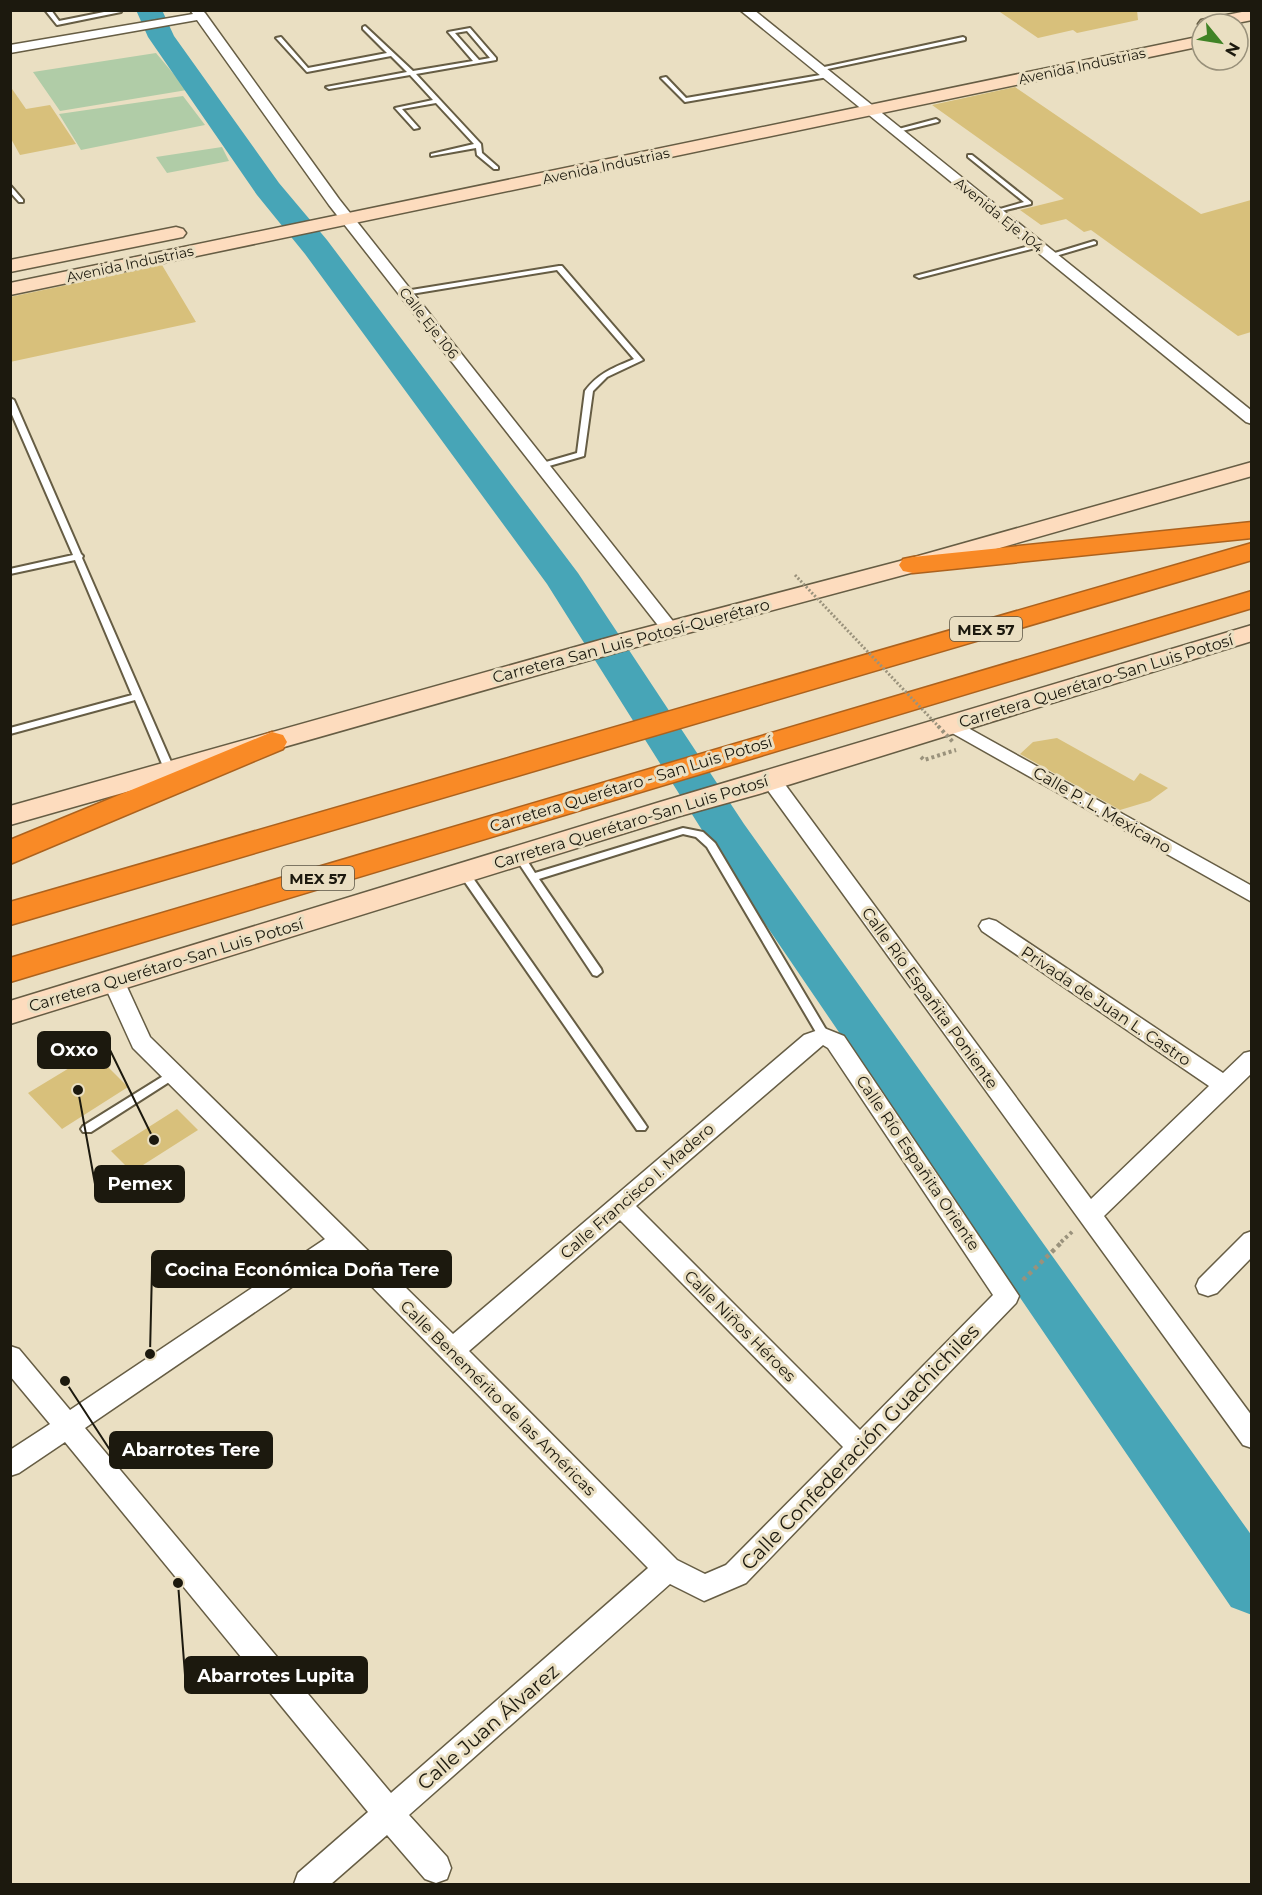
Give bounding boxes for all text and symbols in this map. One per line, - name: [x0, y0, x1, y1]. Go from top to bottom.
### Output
- north arrow: [1190, 12, 1250, 72]
- text: N: [1221, 39, 1244, 60]
- street label: Avenida Industrias: [1017, 44, 1147, 88]
- street label: Avenida Industrias: [541, 144, 671, 188]
- street label: Avenida Eje 104: [951, 174, 1048, 257]
- street label: Avenida Industrias: [65, 242, 195, 286]
- street label: Calle Eje 106: [395, 284, 463, 363]
- street label: Carretera San Luis Potosí-Querétaro: [490, 595, 772, 687]
- road number: MEX 57: [950, 617, 1022, 641]
- street label: Carretera Querétaro-San Luis Potosí: [956, 630, 1236, 732]
- street label: Carretera Querétaro - San Luis Potosí: [487, 732, 775, 836]
- street label: Calle P. L. Mexicano: [1030, 763, 1174, 857]
- street label: Carretera Querétaro-San Luis Potosí: [491, 771, 771, 873]
- road number: MEX 57: [282, 866, 354, 890]
- street label: Calle Río Españita Poniente: [858, 904, 1002, 1092]
- street label: Carretera Querétaro-San Luis Potosí: [26, 914, 306, 1016]
- street label: Privada de Juan L. Castro: [1018, 942, 1194, 1070]
- callout: Oxxo: [38, 1032, 110, 1068]
- text: Oxxo: [50, 1039, 98, 1061]
- street label: Calle Río Españita Oriente: [852, 1072, 984, 1254]
- street label: Calle Francisco I. Madero: [556, 1119, 718, 1263]
- callout: Pemex: [95, 1166, 184, 1202]
- text: Pemex: [107, 1173, 173, 1195]
- callout: Cocina Económica Doña Tere: [152, 1251, 451, 1287]
- text: Cocina Económica Doña Tere: [165, 1259, 439, 1281]
- street label: Calle Niños Héroes: [680, 1266, 800, 1386]
- street label: Calle Benemérito de las Américas: [396, 1296, 600, 1500]
- street label: Calle Confederación Guachichiles: [736, 1319, 984, 1575]
- callout: Abarrotes Tere: [110, 1432, 272, 1468]
- text: Abarrotes Tere: [121, 1439, 260, 1461]
- callout: Abarrotes Lupita: [185, 1657, 367, 1693]
- street label: Calle Juan Álvarez: [412, 1659, 564, 1795]
- text: Abarrotes Lupita: [196, 1665, 355, 1687]

